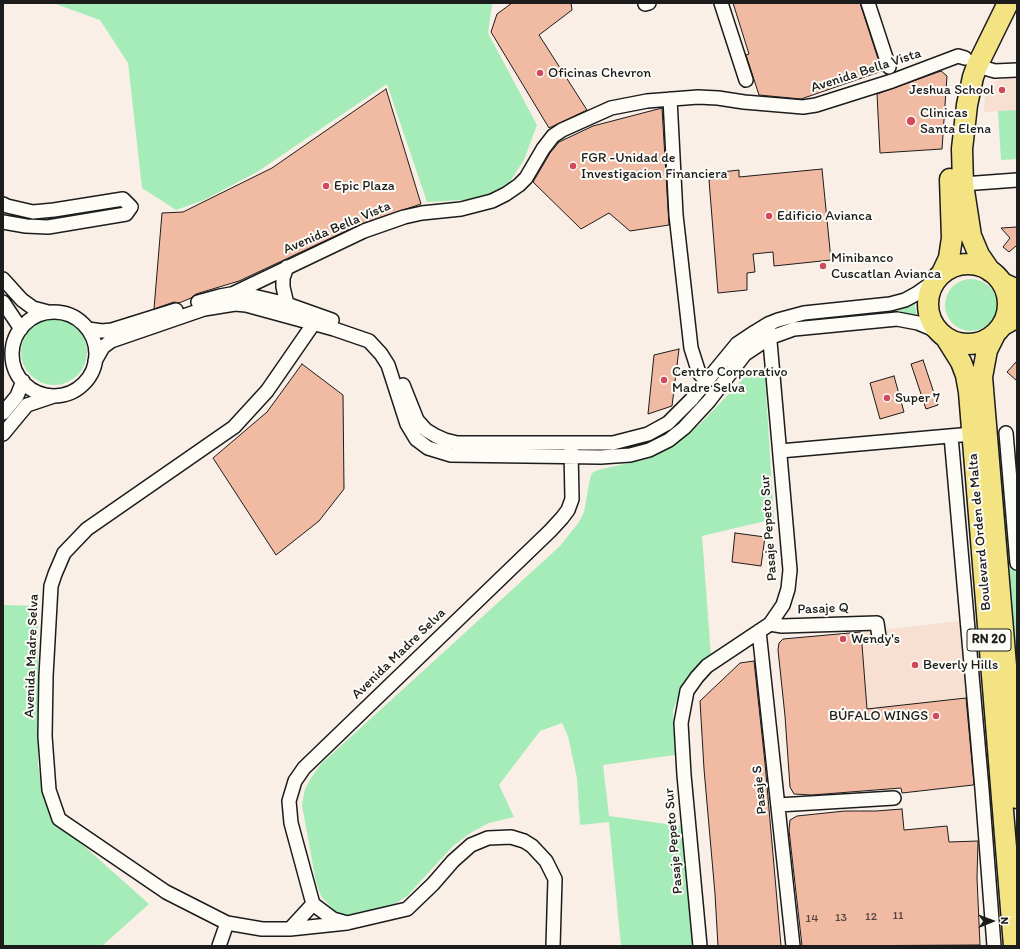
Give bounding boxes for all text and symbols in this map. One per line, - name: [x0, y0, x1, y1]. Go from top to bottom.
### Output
- street label: Avenida Bella Vista: [809, 45, 923, 97]
- place label: Oficinas Chevron: [548, 65, 651, 81]
- marker: Oficinas Chevron: [535, 68, 545, 78]
- place label: Jeshua School: [909, 82, 994, 98]
- marker: Jeshua School: [997, 85, 1007, 95]
- place label: Clinicas Santa Elena: [920, 105, 991, 138]
- marker: Clinicas Santa Elena: [905, 115, 917, 127]
- place label: FGR -Unidad de Investigacion Financiera: [581, 150, 727, 182]
- marker: FGR -Unidad de Investigacion Financiera: [568, 161, 578, 171]
- place label: Epic Plaza: [334, 178, 395, 194]
- marker: Epic Plaza: [321, 181, 331, 191]
- street label: Avenida Bella Vista: [281, 198, 393, 258]
- place label: Edificio Avianca: [777, 208, 872, 224]
- marker: Edificio Avianca: [764, 211, 774, 221]
- place label: Minibanco Cuscatlan Avianca: [831, 250, 941, 282]
- marker: Minibanco Cuscatlan Avianca: [818, 261, 828, 271]
- place label: Centro Corporativo Madre Selva: [672, 364, 788, 396]
- marker: Centro Corporativo Madre Selva: [659, 375, 669, 385]
- place label: Super 7: [895, 390, 940, 406]
- marker: Super 7: [882, 393, 892, 403]
- street label: Boulevard Orden de Malta: [965, 453, 995, 611]
- street label: Pasaje Pepeto Sur: [757, 474, 781, 582]
- street label: Avenida Madre Selva: [21, 594, 43, 718]
- street label: Pasaje Q: [797, 600, 849, 618]
- street label: Avenida Madre Selva: [349, 605, 449, 703]
- road number: RN 20: [967, 629, 1011, 651]
- place label: Wendy's: [851, 631, 900, 647]
- marker: Wendy's: [838, 634, 848, 644]
- place label: Beverly Hills: [923, 657, 998, 673]
- marker: Beverly Hills: [910, 660, 920, 670]
- place label: BÚFALO WINGS: [829, 708, 928, 724]
- marker: BÚFALO WINGS: [931, 711, 941, 721]
- street label: Pasaje S: [749, 765, 771, 815]
- street label: Pasaje Pepeto Sur: [661, 787, 687, 895]
- north arrow: [972, 901, 1012, 941]
- house number: 11: [892, 909, 904, 923]
- house number: 12: [865, 910, 877, 924]
- house number: 13: [835, 911, 847, 925]
- house number: 14: [806, 912, 818, 926]
- text: N: [998, 917, 1011, 925]

